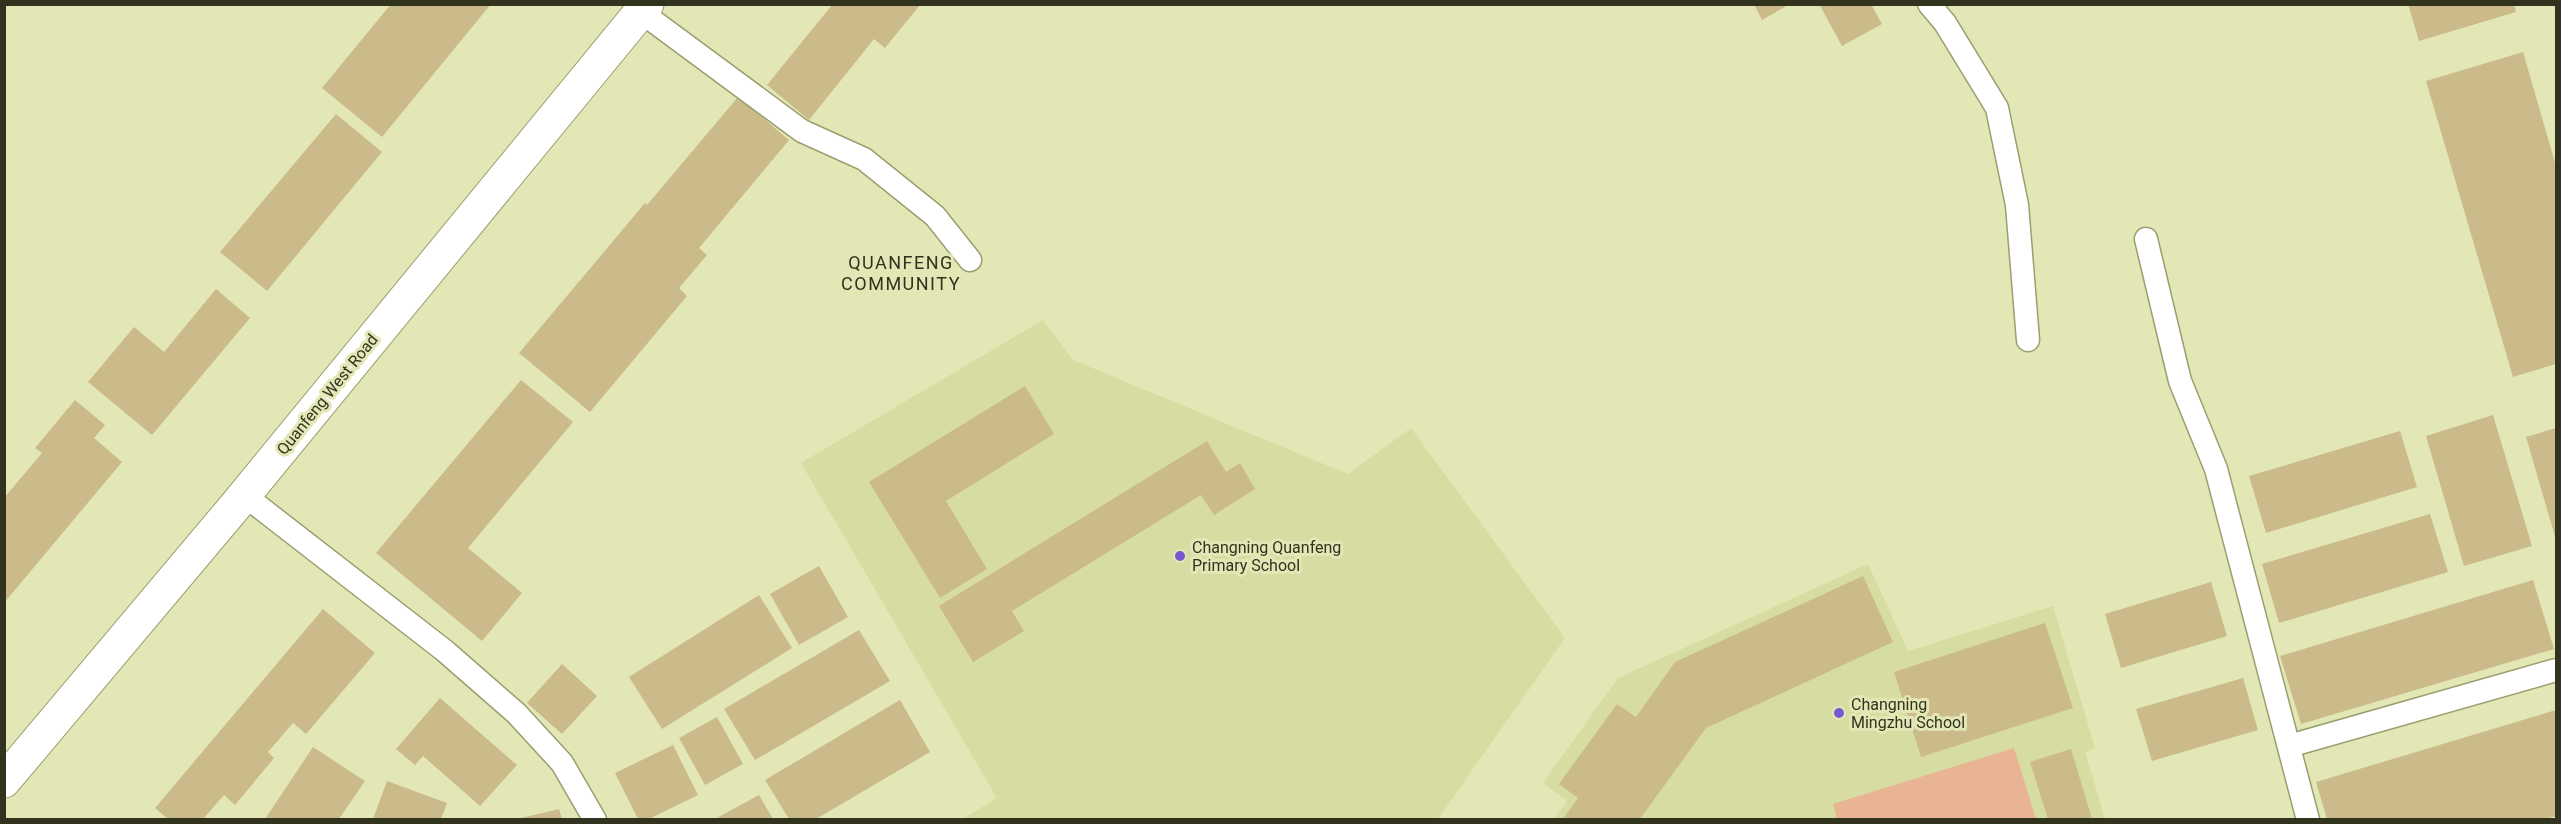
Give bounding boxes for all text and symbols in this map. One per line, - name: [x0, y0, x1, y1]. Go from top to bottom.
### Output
- district label: QUANFENG COMMUNITY: [841, 252, 961, 294]
- street label: Quanfeng West Road: [273, 330, 382, 458]
- place label: Changning Quanfeng Primary School: [1192, 538, 1341, 575]
- marker: Changning Quanfeng Primary School: [1173, 549, 1187, 563]
- place label: Changning Mingzhu School: [1851, 695, 1965, 732]
- marker: Changning Mingzhu School: [1832, 706, 1846, 720]

